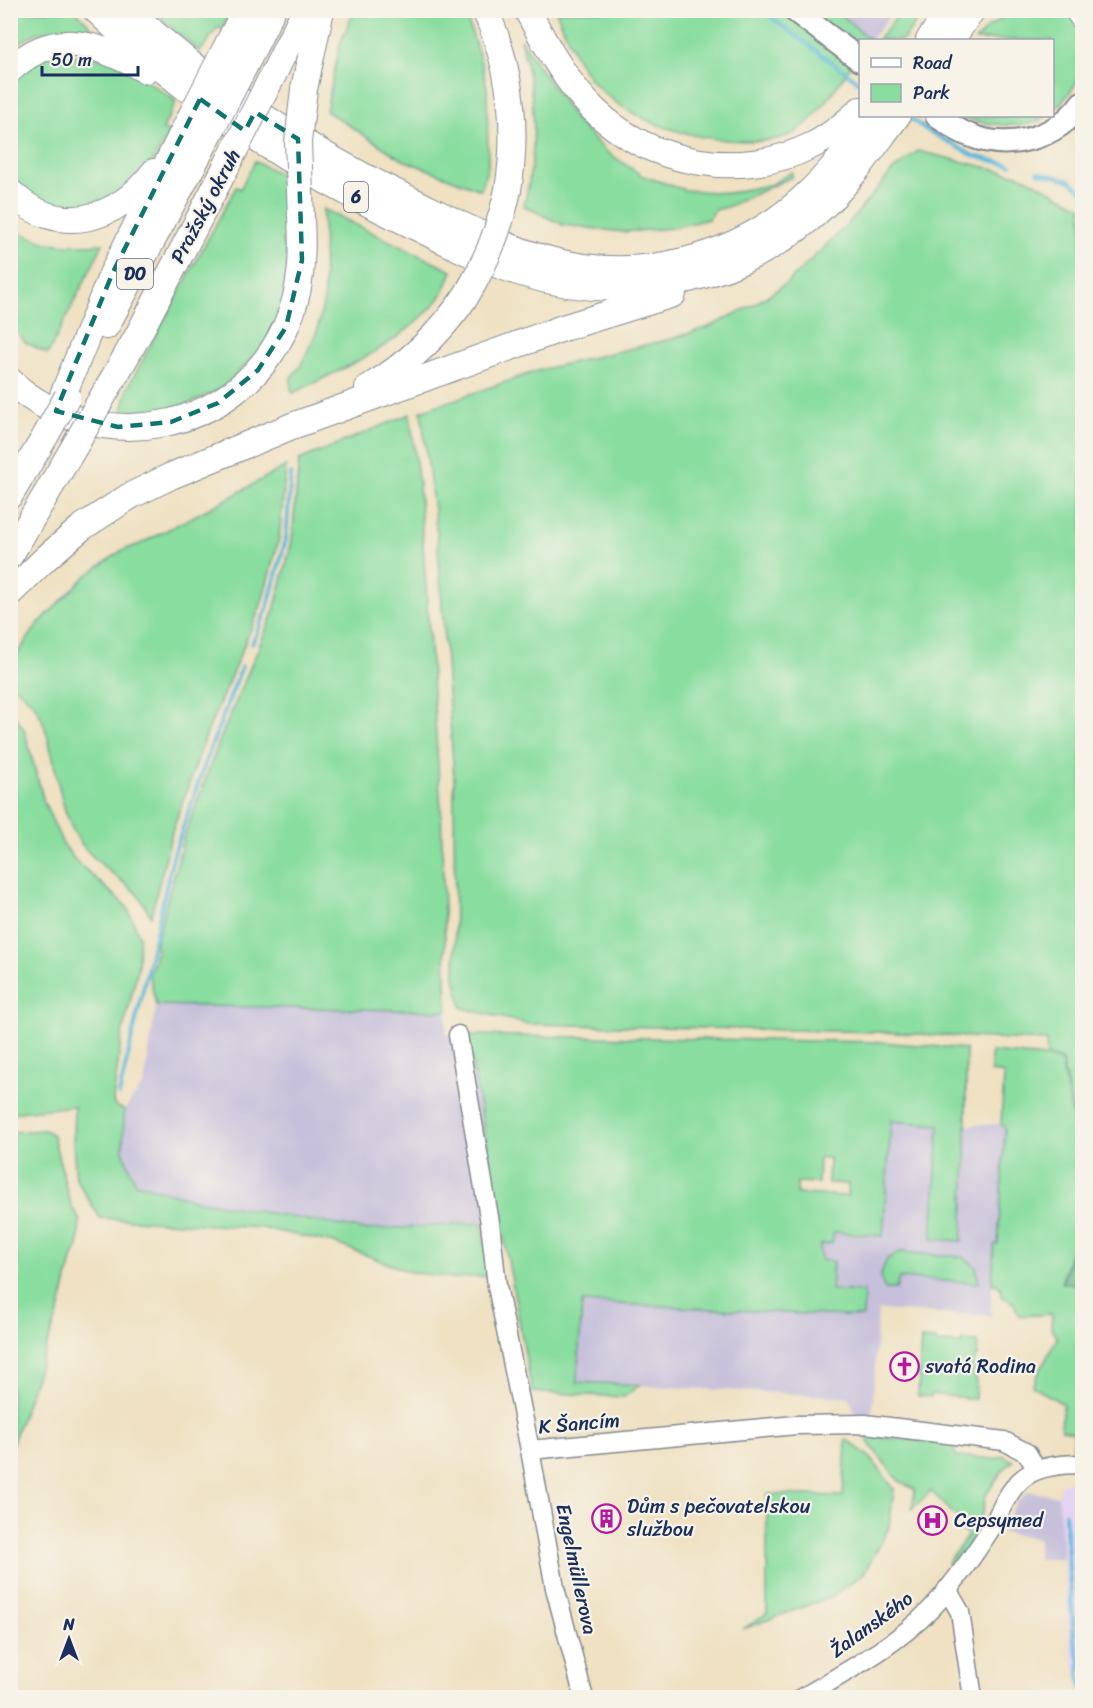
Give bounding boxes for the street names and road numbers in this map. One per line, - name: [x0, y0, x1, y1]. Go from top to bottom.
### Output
- street label: Pražský okruh: [161, 143, 250, 270]
- road number: 6: [344, 182, 368, 212]
- road number: D0: [117, 259, 153, 289]
- street label: K Šancím: [537, 1403, 621, 1444]
- street label: Engelmüllerova: [546, 1500, 607, 1638]
- street label: Žalanského: [822, 1582, 921, 1667]

